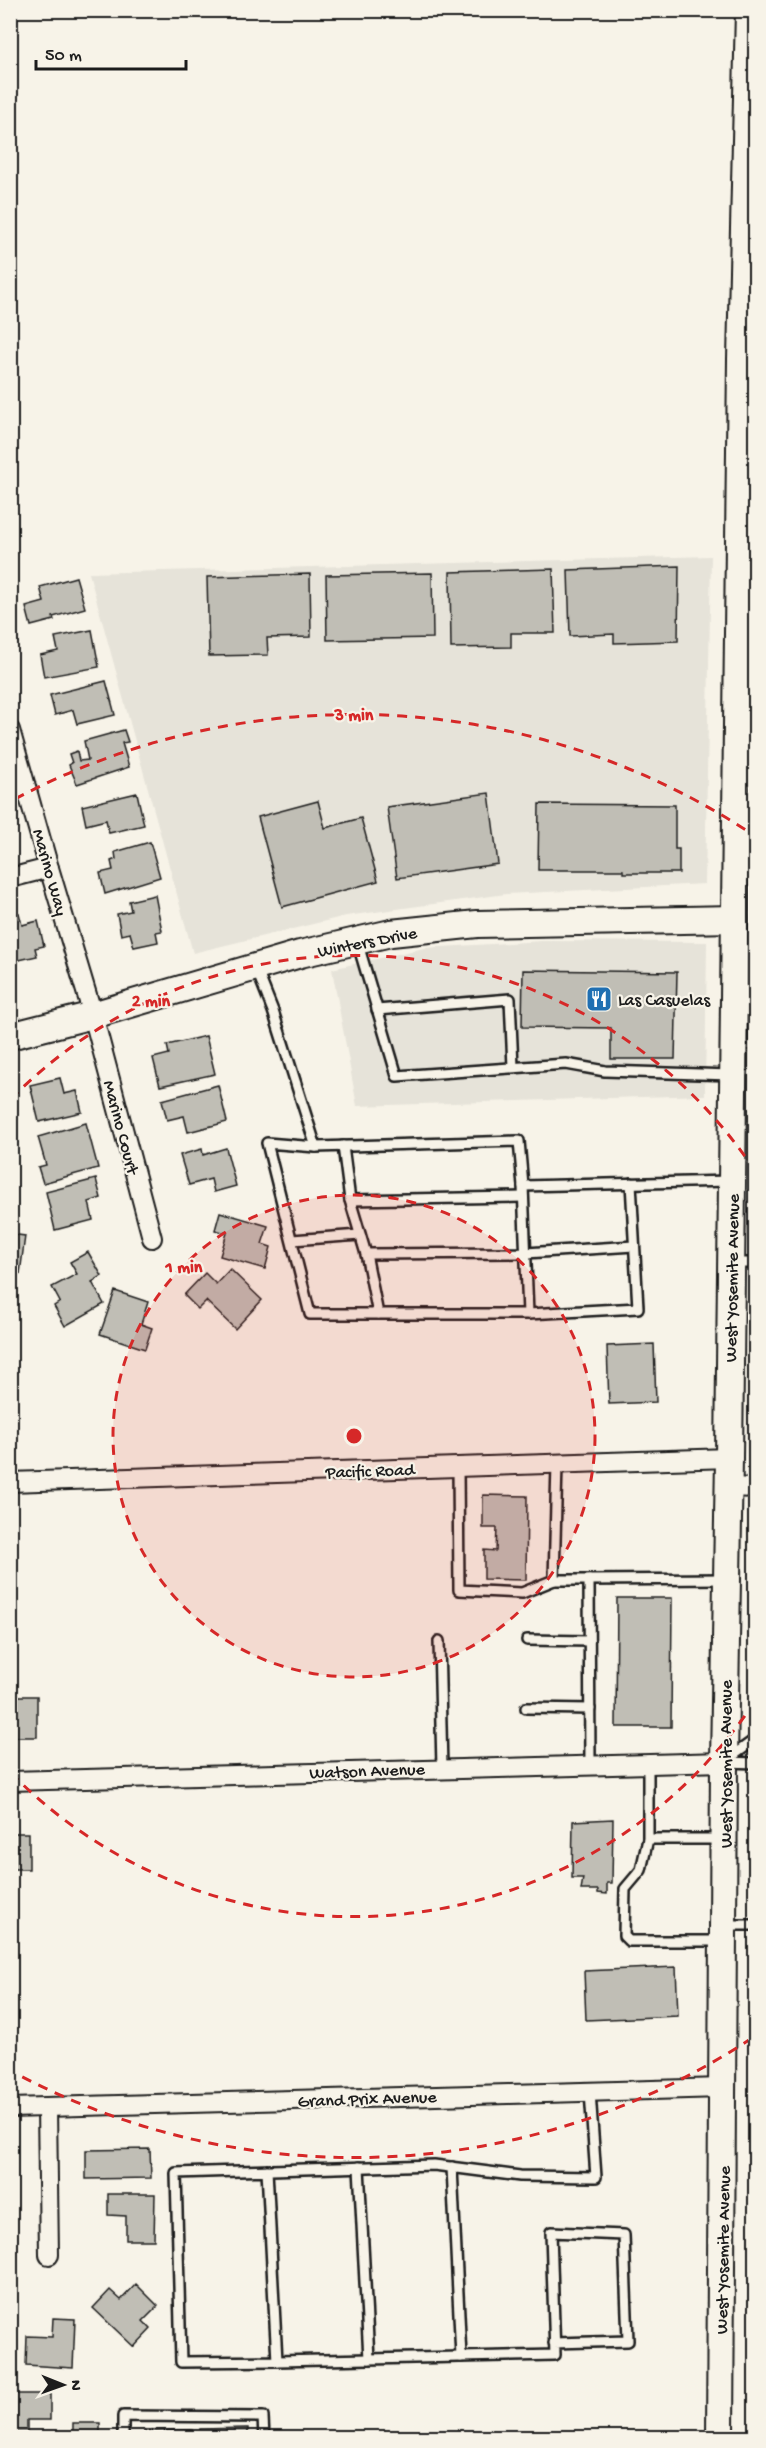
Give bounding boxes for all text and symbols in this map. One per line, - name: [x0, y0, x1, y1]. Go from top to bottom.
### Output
- scale bar: [36, 33, 186, 71]
- text: 50 m: [45, 46, 82, 67]
- text: 3 min: [334, 706, 374, 727]
- street label: Marino Way: [26, 827, 71, 919]
- street label: Winters Drive: [316, 923, 420, 963]
- restaurant icon: Las Casuelas: [584, 984, 614, 1014]
- place label: Las Casuelas: [618, 991, 712, 1012]
- text: 2 min: [132, 992, 171, 1013]
- street label: Marino Court: [97, 1078, 143, 1178]
- street label: West Yosemite Avenue: [722, 1193, 745, 1362]
- text: 1 min: [165, 1258, 203, 1279]
- centre of rings: [344, 1426, 364, 1446]
- street label: Pacific Road: [324, 1460, 416, 1485]
- street label: West Yosemite Avenue: [717, 1679, 738, 1848]
- street label: Watson Avenue: [309, 1760, 426, 1785]
- street label: Grand Prix Avenue: [297, 2088, 438, 2113]
- street label: West Yosemite Avenue: [713, 2165, 736, 2334]
- north arrow: [33, 2355, 93, 2415]
- text: N: [65, 2380, 84, 2391]

